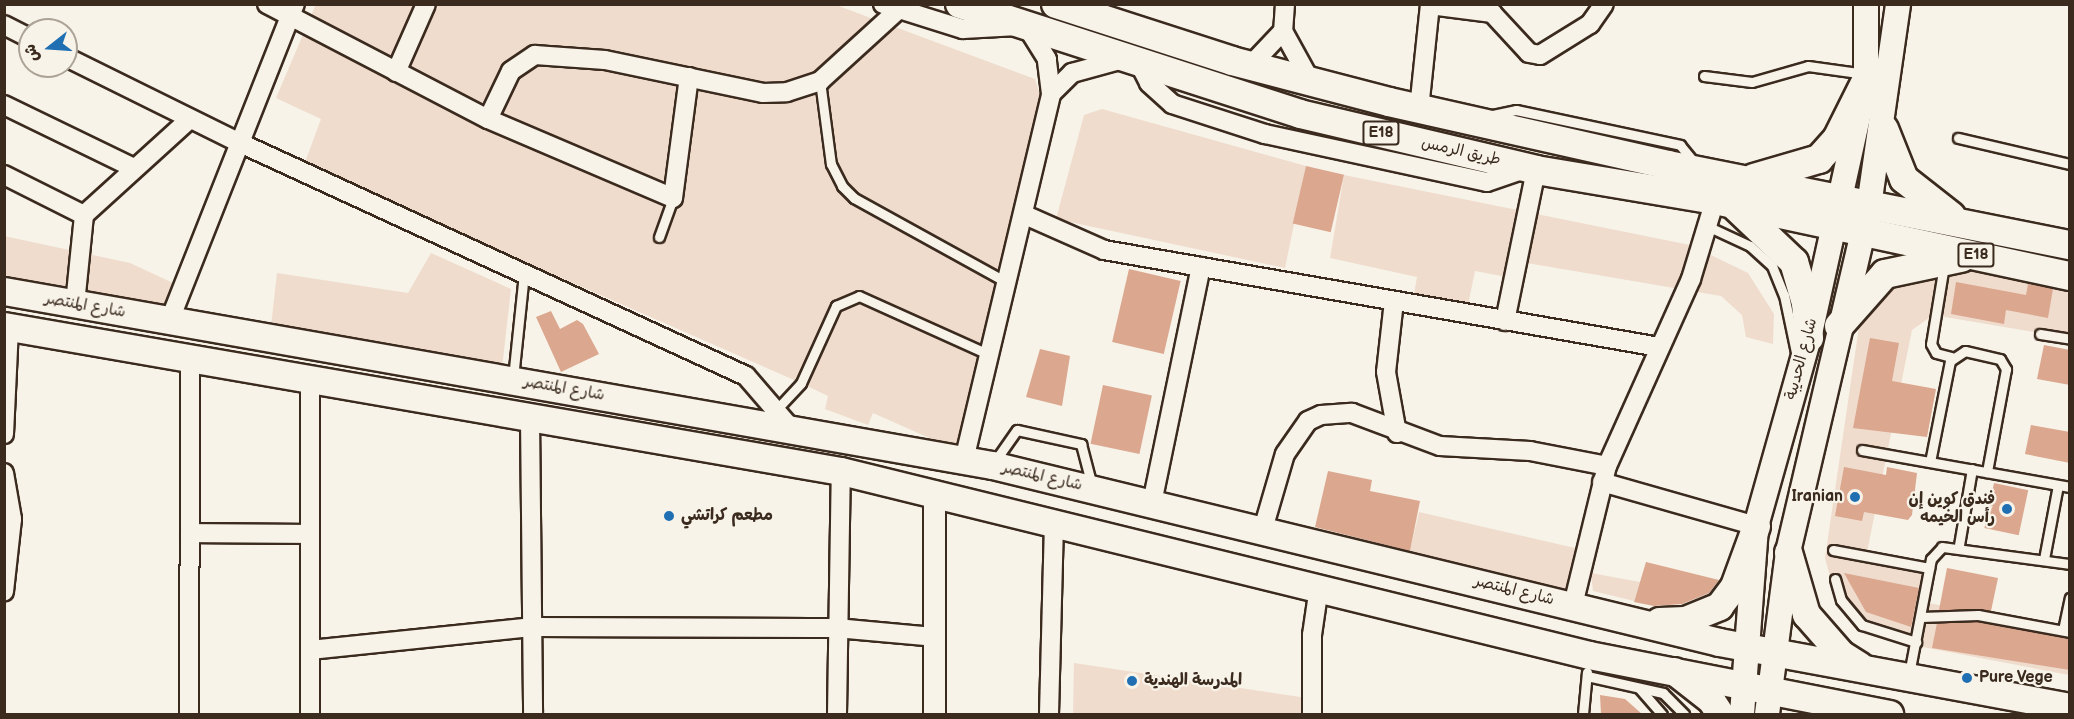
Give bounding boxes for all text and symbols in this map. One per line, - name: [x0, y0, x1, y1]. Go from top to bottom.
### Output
- north arrow: [18, 18, 78, 78]
- text: ش: [21, 42, 44, 64]
- road number: E18: [1362, 121, 1400, 145]
- street label: طريق الرمس: [1420, 134, 1502, 170]
- road number: E18: [1956, 243, 1996, 267]
- street label: شارع المنتصر: [43, 289, 127, 323]
- street label: شارع الحديبة: [1782, 316, 1822, 402]
- street label: شارع المنتصر: [522, 372, 606, 406]
- street label: شارع المنتصر: [1000, 458, 1084, 496]
- place label: Iranian: [1791, 487, 1843, 507]
- marker: Iranian: [1848, 490, 1862, 504]
- place label: فندق كوين إن رأس الخيمه: [1909, 490, 1995, 528]
- marker: فندق كوين إن رأس الخيمه: [2000, 502, 2014, 516]
- place label: مطعم كراتشي: [681, 506, 773, 526]
- marker: مطعم كراتشي: [662, 509, 676, 523]
- street label: شارع المنتصر: [1472, 572, 1556, 610]
- place label: Pure Vege: [1979, 668, 2054, 688]
- place label: المدرسة الهندية: [1144, 671, 1242, 691]
- marker: Pure Vege: [1960, 671, 1974, 685]
- marker: المدرسة الهندية: [1125, 674, 1139, 688]

